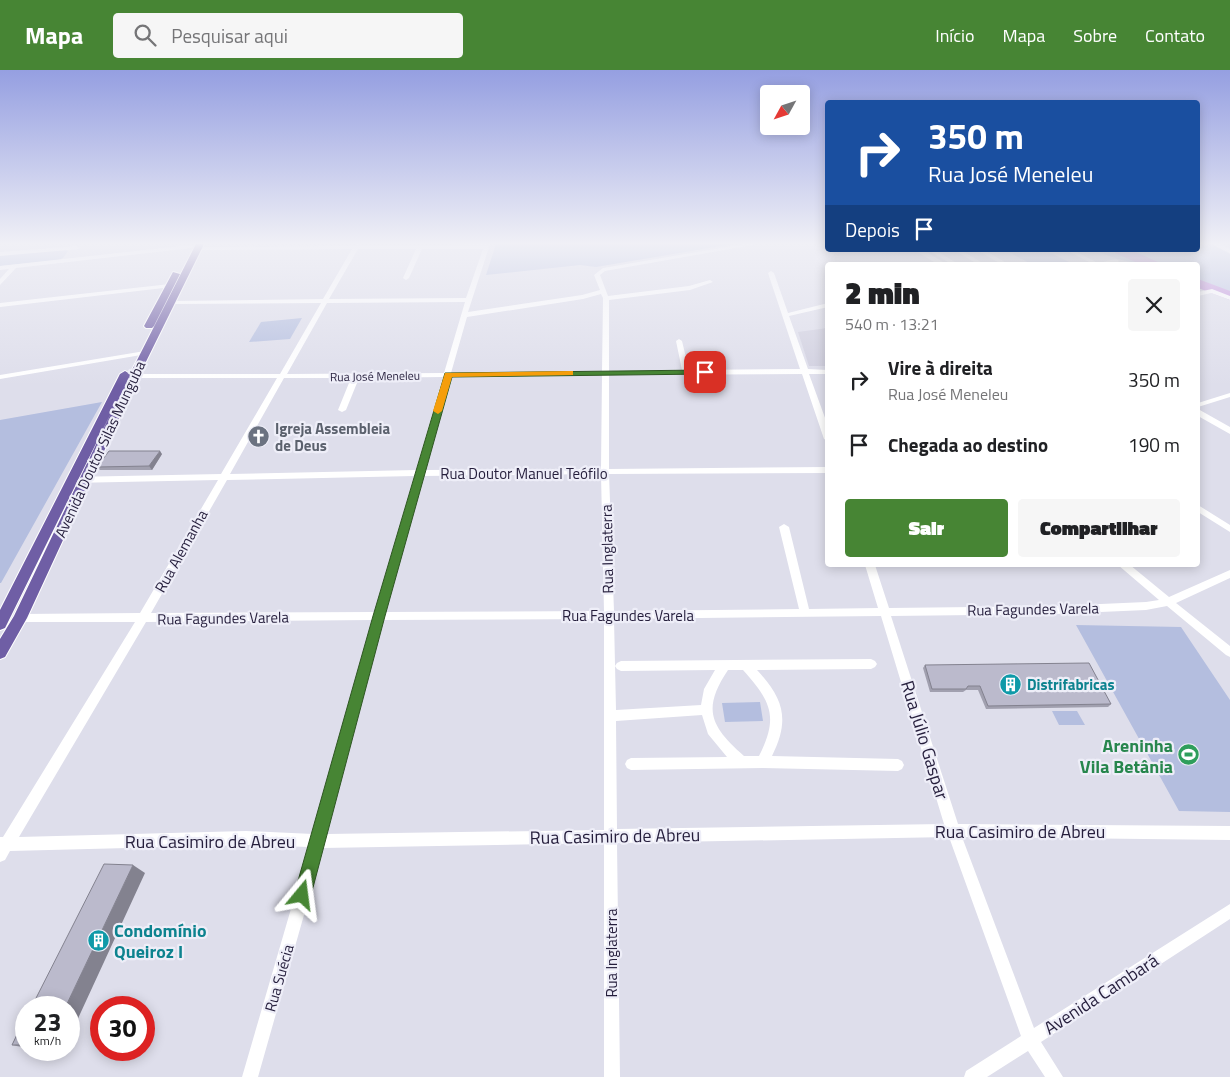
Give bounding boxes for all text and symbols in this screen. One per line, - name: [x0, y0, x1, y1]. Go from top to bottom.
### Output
- search box: [113, 13, 463, 58]
- text: Mapa: [25, 17, 83, 53]
- icon: search: [131, 21, 159, 49]
- text: Pesquisar aqui: [171, 21, 288, 50]
- text: Início: [935, 22, 975, 49]
- text: Mapa: [1003, 22, 1045, 49]
- text: Sobre: [1073, 22, 1117, 49]
- text: Contato: [1145, 22, 1205, 49]
- north arrow: [760, 85, 810, 135]
- map controls: [760, 85, 810, 135]
- text: 350 m: [928, 109, 1024, 163]
- icon: right: [845, 120, 910, 185]
- text: Rua José Meneleu: [928, 157, 1093, 191]
- text: Depois: [845, 215, 900, 244]
- icon: arrive: [910, 215, 938, 243]
- text: 2 min: [845, 270, 920, 316]
- button: close: [1128, 279, 1180, 331]
- text: 540 m · 13:21: [845, 312, 939, 336]
- pin: [684, 351, 726, 393]
- text: Vire à direita: [888, 353, 993, 382]
- street label: Avenida Doutor Silas Munguba: [49, 356, 151, 541]
- icon: arrive: [691, 358, 719, 386]
- text: 350 m: [1128, 365, 1180, 394]
- street label: Rua José Meneleu: [330, 366, 420, 386]
- icon: right: [845, 366, 873, 394]
- text: Rua José Meneleu: [888, 382, 1008, 406]
- place label: Igreja Assembleia de Deus: [275, 417, 390, 457]
- church icon: Igreja Assembleia de Deus: [247, 425, 271, 449]
- text: Chegada ao destino: [888, 430, 1048, 459]
- text: 190 m: [1128, 430, 1180, 459]
- icon: arrive: [845, 431, 873, 459]
- street label: Rua Doutor Manuel Teófilo: [440, 462, 608, 485]
- button: Sair: [845, 499, 1008, 557]
- button: Compartilhar: [1018, 499, 1180, 557]
- street label: Rua Inglaterra: [595, 504, 619, 594]
- street label: Rua Alemanha: [149, 505, 214, 597]
- street label: Rua Fagundes Varela: [967, 596, 1100, 622]
- street label: Rua Fagundes Varela: [562, 604, 694, 627]
- street label: Rua Fagundes Varela: [157, 605, 290, 631]
- building icon: Distrifabricas: [999, 672, 1023, 696]
- place label: Distrifabricas: [1027, 673, 1115, 696]
- street label: Rua Júlio Gaspar: [894, 677, 956, 803]
- place label: Areninha Vila Betânia: [1080, 732, 1173, 780]
- sports icon: Areninha Vila Betânia: [1177, 743, 1201, 767]
- street label: Rua Casimiro de Abreu: [935, 818, 1105, 845]
- street label: Rua Casimiro de Abreu: [529, 821, 701, 851]
- street label: Rua Casimiro de Abreu: [125, 828, 295, 855]
- position arrow: [275, 868, 327, 920]
- street label: Rua Inglaterra: [600, 908, 623, 998]
- place label: Condomínio Queiroz I: [114, 917, 207, 965]
- building icon: Condomínio Queiroz I: [86, 928, 110, 952]
- street label: Rua Suécia: [258, 941, 300, 1014]
- street label: Avenida Cambará: [1038, 947, 1164, 1041]
- speed limit sign: 30: [90, 996, 155, 1061]
- text: 23: [33, 1003, 62, 1041]
- text: km/h: [34, 1031, 61, 1050]

